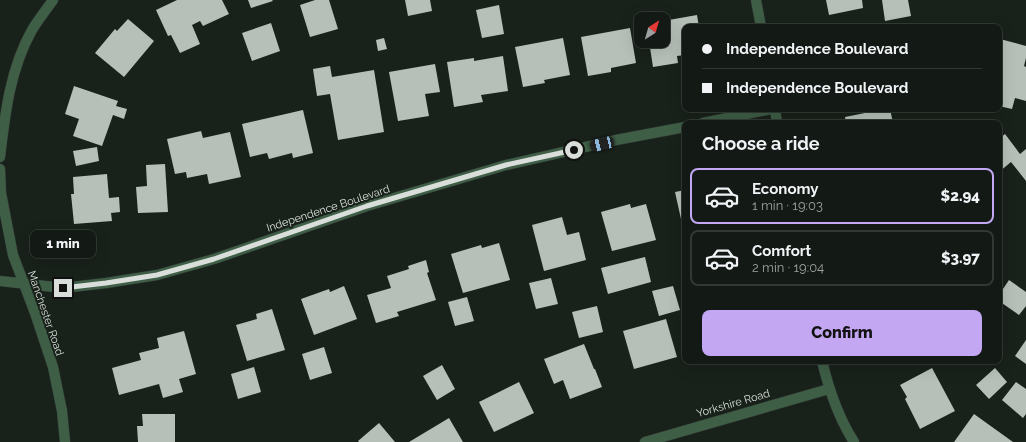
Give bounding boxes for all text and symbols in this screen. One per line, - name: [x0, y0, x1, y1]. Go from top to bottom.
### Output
- north arrow: [634, 12, 670, 48]
- map controls: [634, 12, 670, 48]
- text: Independence Boulevard: [726, 40, 908, 58]
- text: Independence Boulevard: [726, 79, 908, 97]
- text: Choose a ride: [702, 133, 820, 154]
- car: [589, 135, 615, 153]
- route start: [565, 141, 583, 159]
- icon: car: [704, 178, 740, 214]
- text: Economy: [752, 180, 819, 198]
- street label: Independence Boulevard: [265, 182, 392, 235]
- text: $2.94: [941, 187, 980, 205]
- text: 1 min · 19:03: [752, 198, 823, 213]
- callout: 1 min: [30, 230, 96, 258]
- text: 1 min: [46, 236, 80, 251]
- icon: car: [704, 240, 740, 276]
- text: Comfort: [752, 242, 811, 260]
- text: $3.97: [941, 249, 980, 267]
- text: 2 min · 19:04: [752, 260, 824, 275]
- street label: Manchester Road: [25, 269, 66, 358]
- route end: [54, 279, 72, 297]
- button: Confirm: [702, 310, 982, 356]
- street label: Yorkshire Road: [695, 387, 772, 420]

